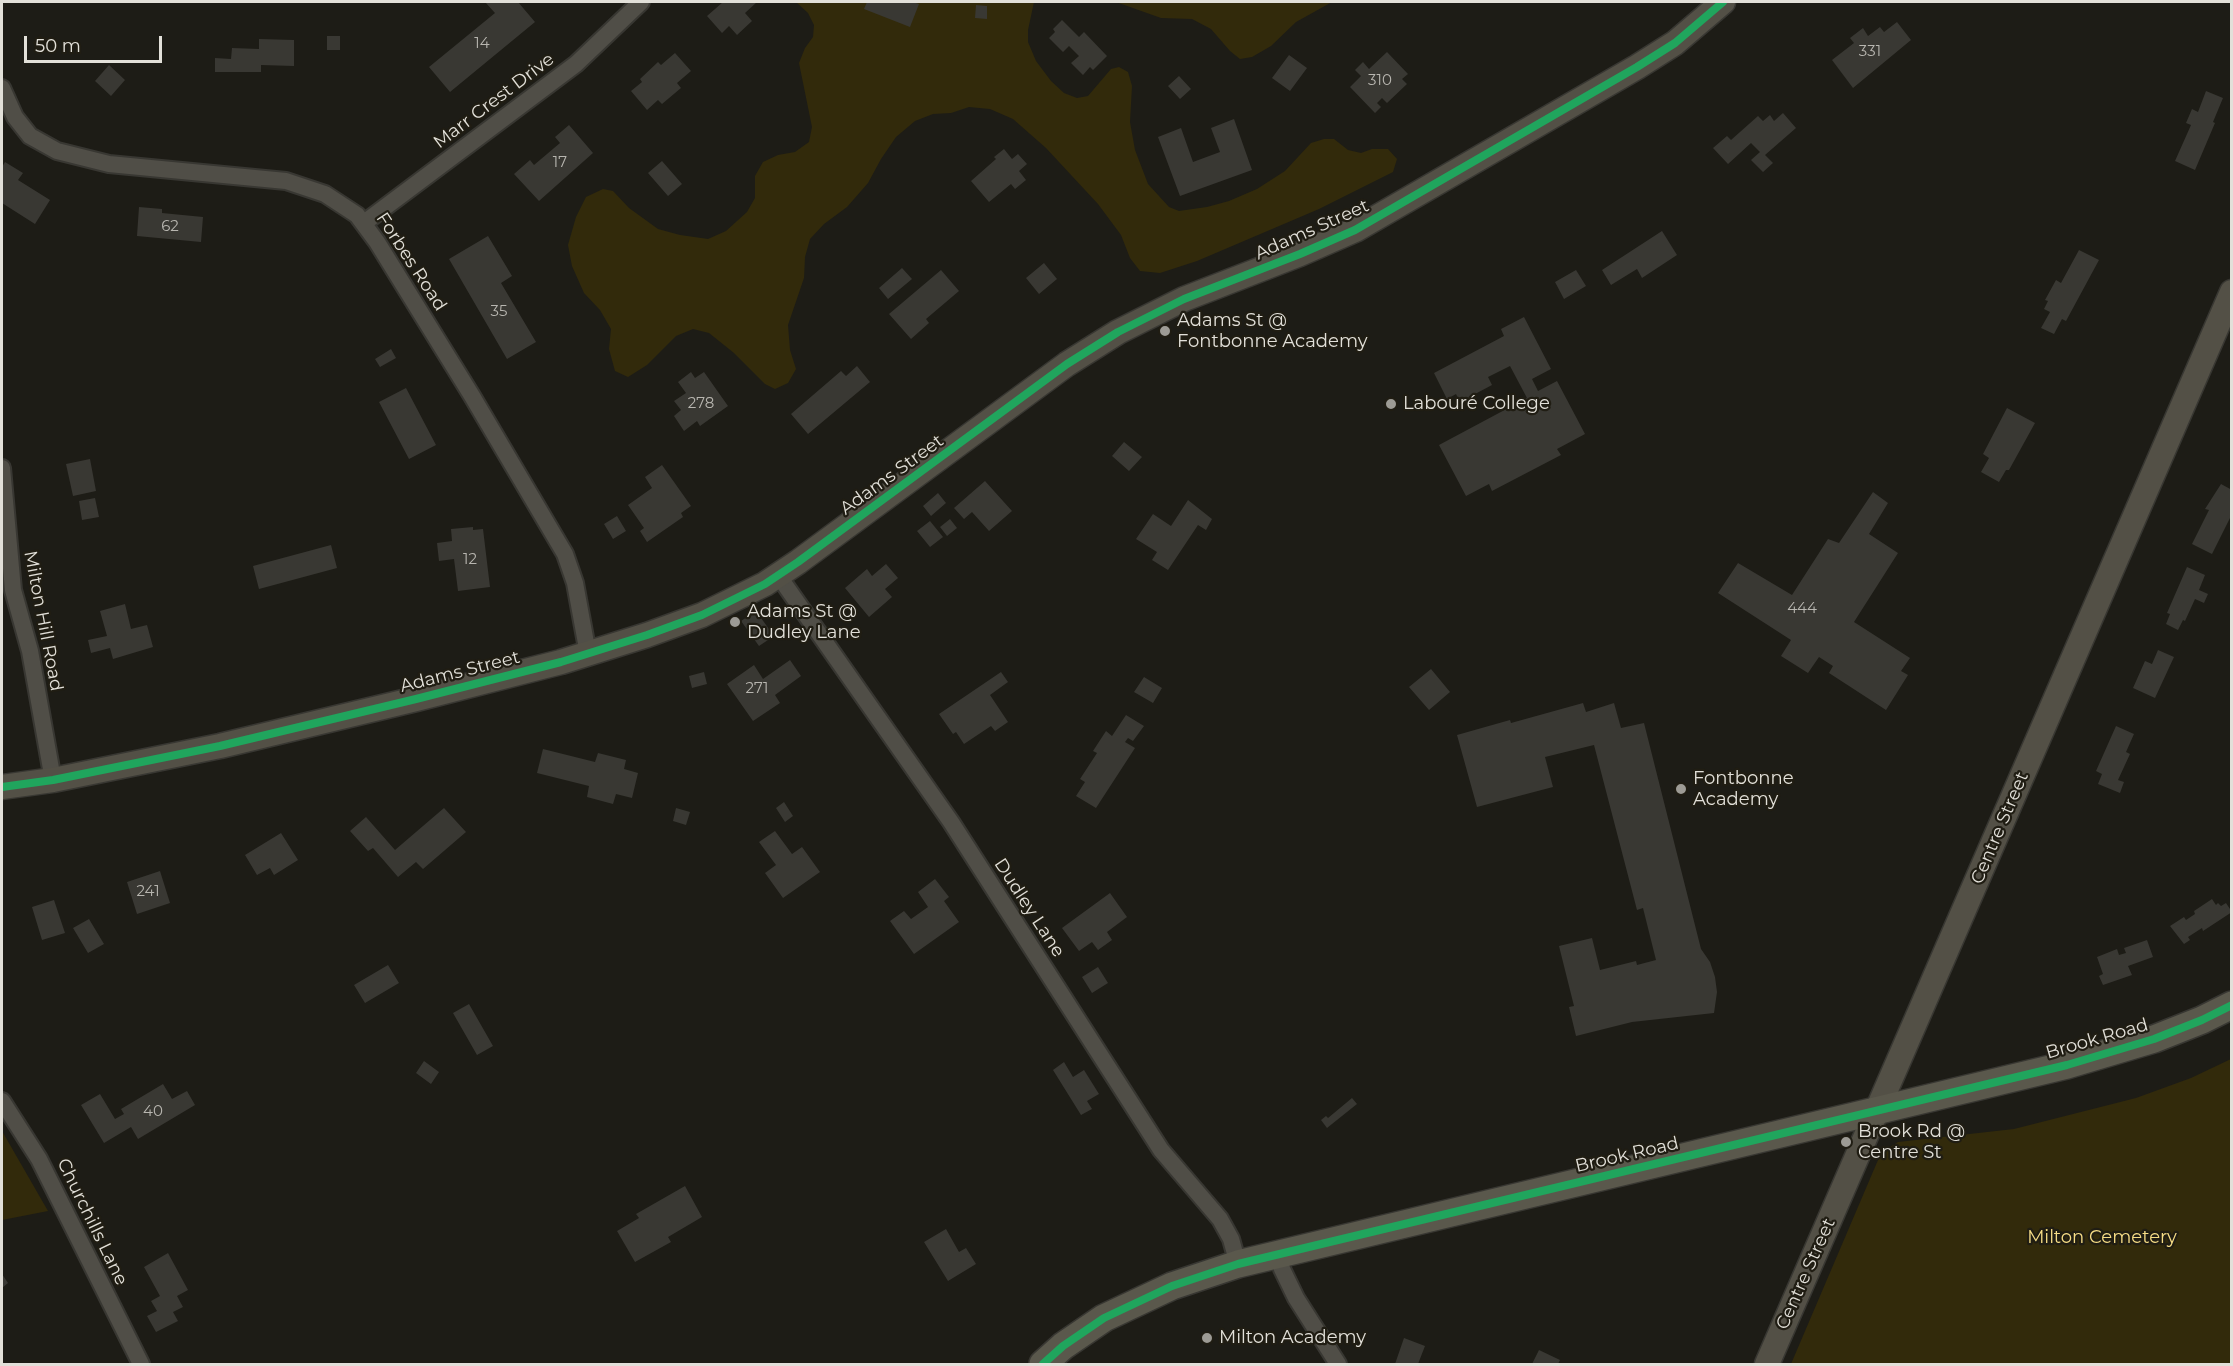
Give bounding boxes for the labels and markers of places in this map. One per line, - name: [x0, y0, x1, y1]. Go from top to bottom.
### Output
- place label: Adams St @ Fontbonne Academy: [1177, 310, 1367, 352]
- marker: Adams St @ Fontbonne Academy: [1158, 324, 1172, 338]
- place label: Labouré College: [1403, 393, 1550, 415]
- marker: Labouré College: [1384, 397, 1398, 411]
- place label: Adams St @ Dudley Lane: [747, 601, 860, 644]
- marker: Adams St @ Dudley Lane: [728, 615, 742, 629]
- place label: Fontbonne Academy: [1693, 768, 1794, 810]
- marker: Fontbonne Academy: [1674, 782, 1688, 796]
- place label: Brook Rd @ Centre St: [1858, 1121, 1965, 1164]
- marker: Brook Rd @ Centre St: [1839, 1135, 1853, 1149]
- place label: Milton Academy: [1219, 1327, 1366, 1349]
- marker: Milton Academy: [1200, 1331, 1214, 1345]

